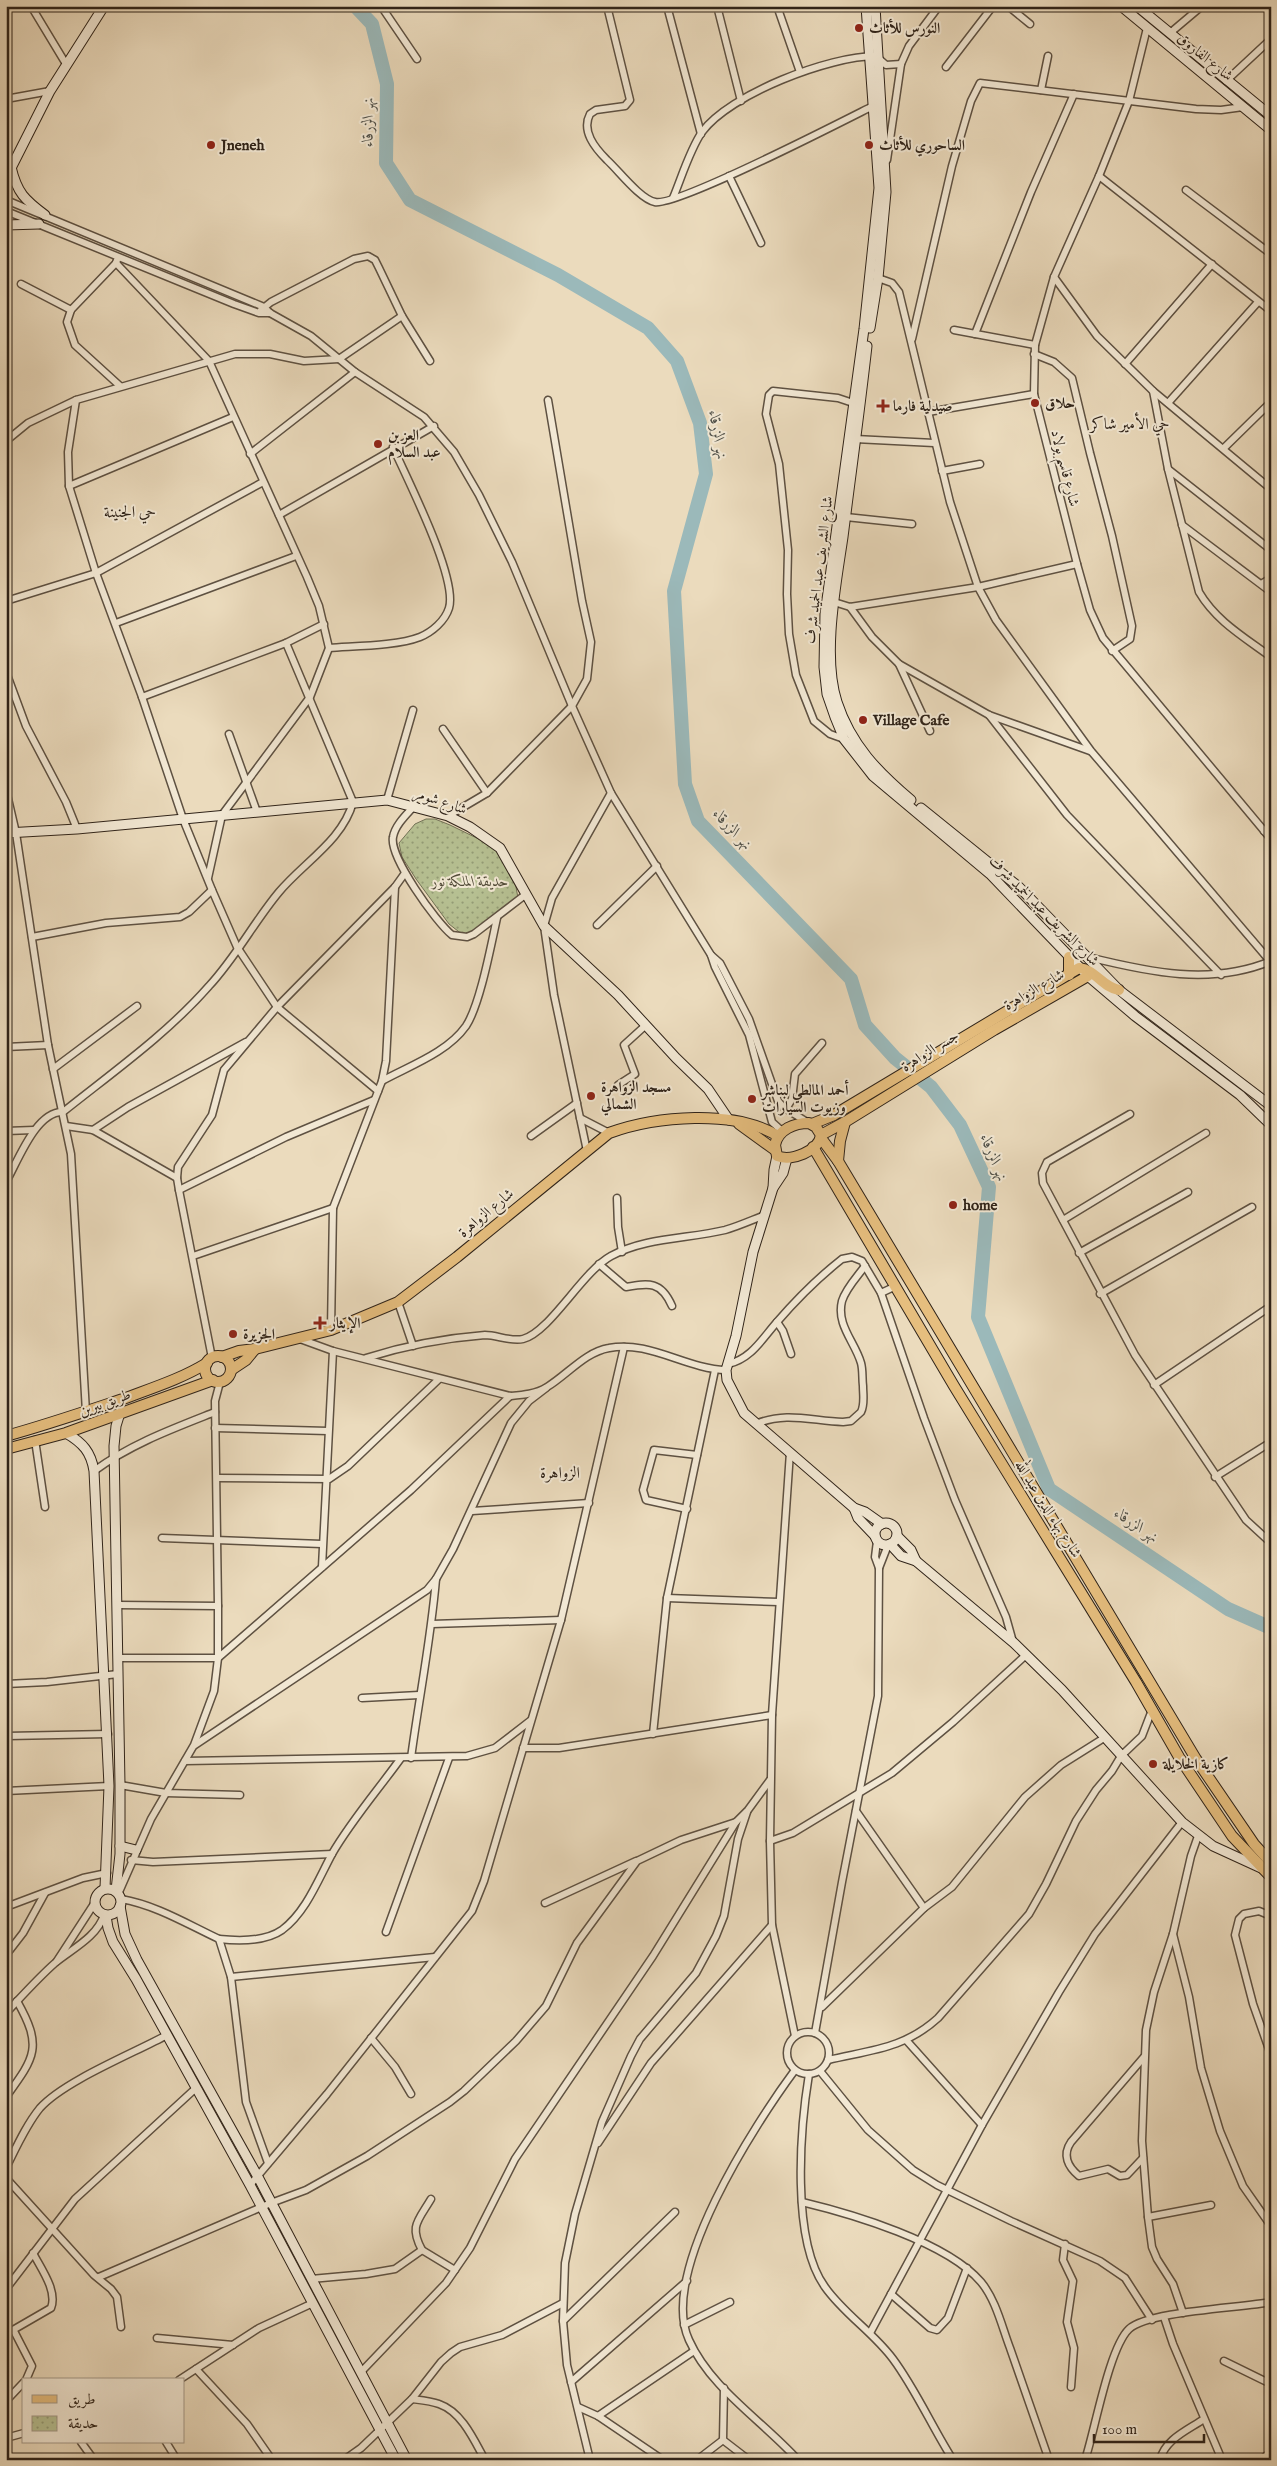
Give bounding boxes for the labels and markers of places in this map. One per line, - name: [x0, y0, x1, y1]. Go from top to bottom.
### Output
- place label: النورس للأثاث: [869, 18, 940, 38]
- marker: النورس للأثاث: [853, 22, 865, 34]
- place label: الساحوري للأثاث: [879, 135, 965, 157]
- place label: Jneneh: [219, 136, 265, 155]
- marker: Jneneh: [205, 139, 217, 151]
- marker: الساحوري للأثاث: [863, 139, 875, 151]
- place label: حلاق: [1045, 394, 1075, 413]
- place label: صيدلية فارما: [893, 397, 953, 416]
- marker: حلاق: [1029, 397, 1041, 409]
- marker: صيدلية فارما: [877, 400, 889, 412]
- place label: العز بن عبد السلام: [388, 426, 441, 465]
- marker: العز بن عبد السلام: [372, 438, 384, 450]
- place label: Village Cafe: [872, 711, 949, 730]
- marker: Village Cafe: [857, 714, 869, 726]
- place label: مسجد الزواهرة الشمالي: [600, 1078, 671, 1116]
- place label: أحمد المالطي لبناشر وزيوت السيارات: [760, 1079, 849, 1117]
- marker: مسجد الزواهرة الشمالي: [585, 1090, 597, 1102]
- marker: أحمد المالطي لبناشر وزيوت السيارات: [746, 1093, 758, 1105]
- place label: home: [962, 1196, 998, 1215]
- marker: home: [947, 1199, 959, 1211]
- place label: الإيثار: [328, 1314, 361, 1334]
- marker: الإيثار: [314, 1317, 326, 1329]
- place label: الجزيرة: [243, 1325, 275, 1344]
- marker: الجزيرة: [227, 1328, 239, 1340]
- place label: كازية الخلايلة: [1162, 1755, 1229, 1774]
- marker: كازية الخلايلة: [1147, 1758, 1159, 1770]

